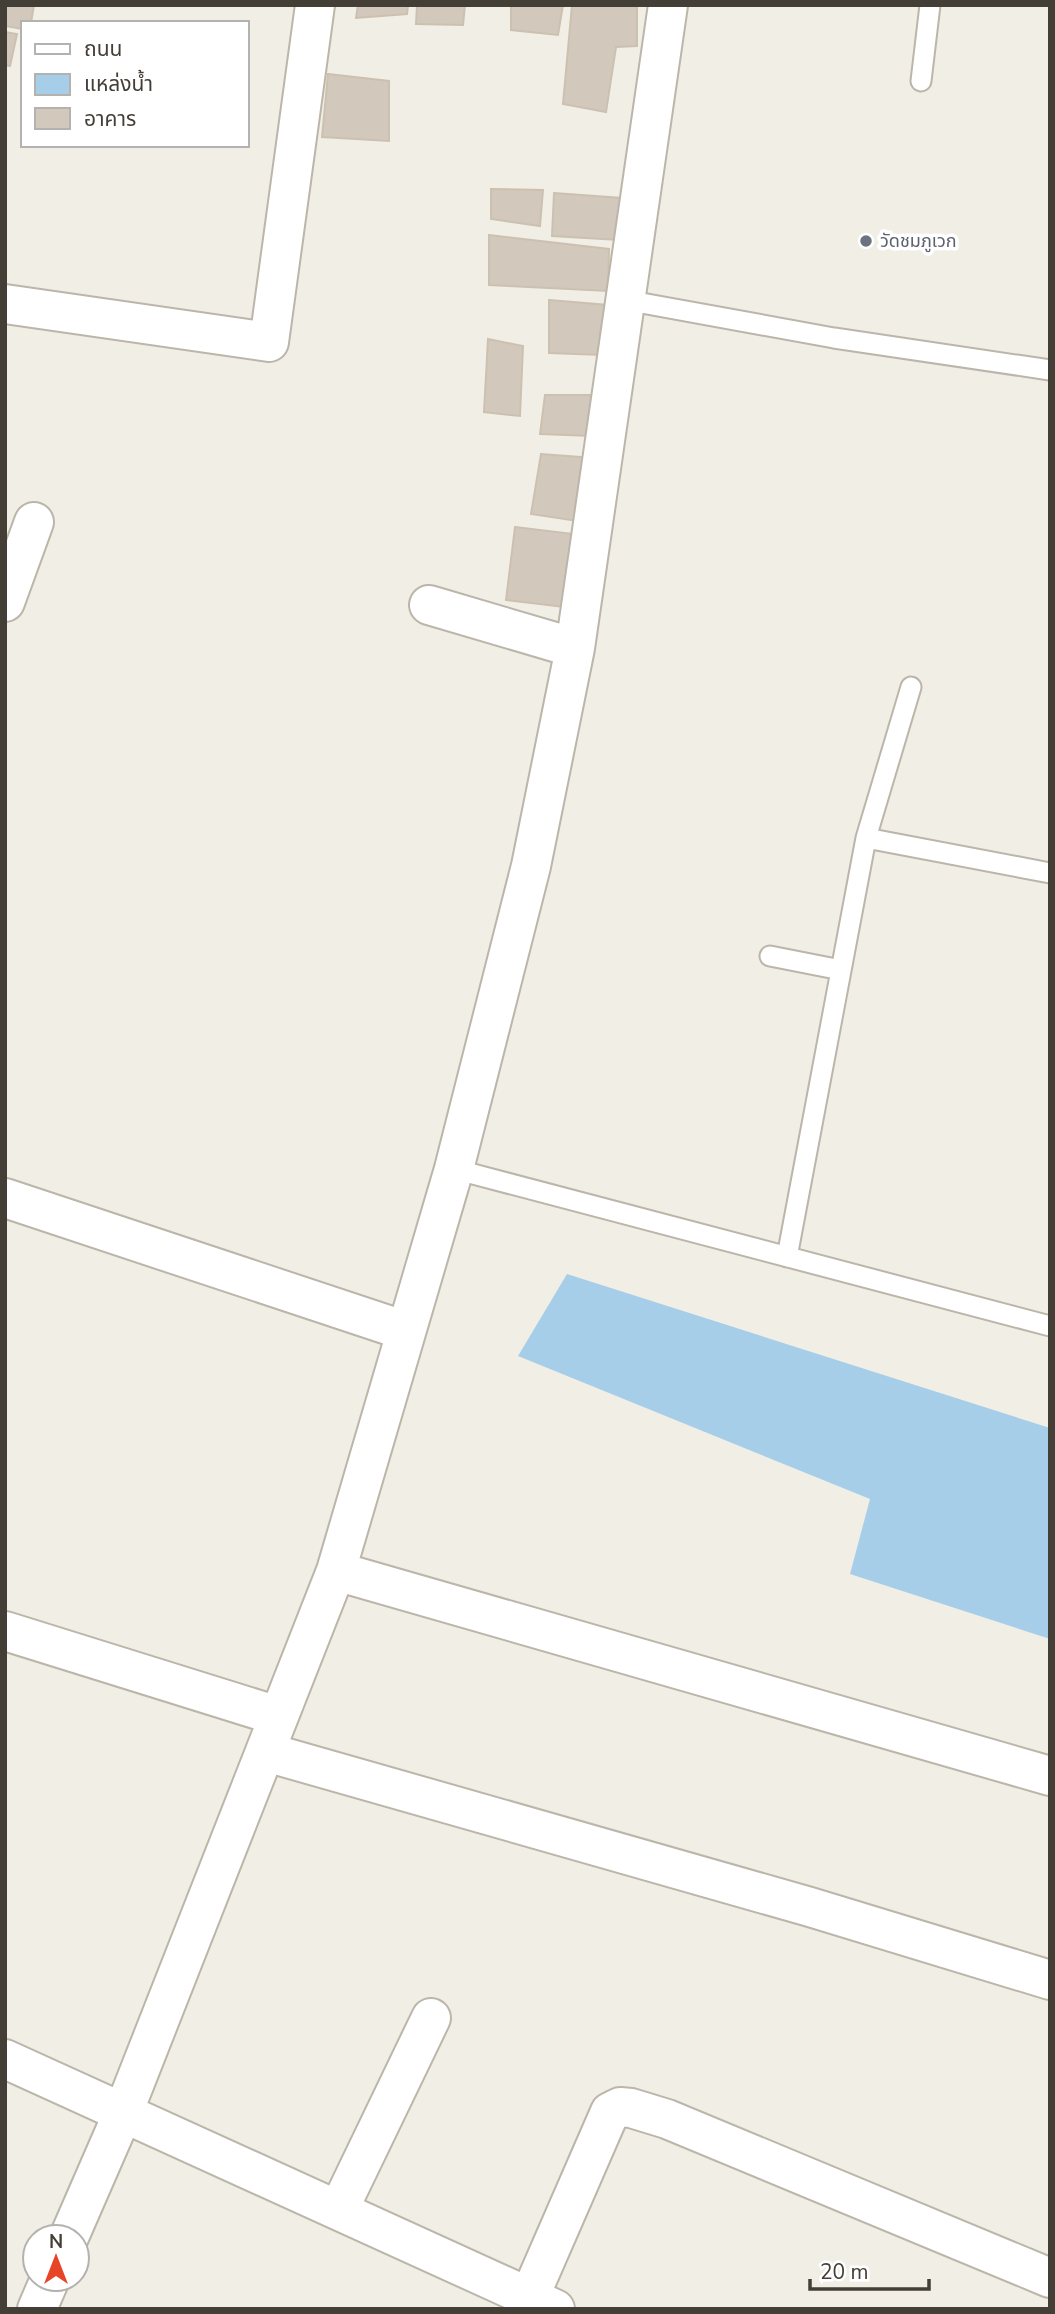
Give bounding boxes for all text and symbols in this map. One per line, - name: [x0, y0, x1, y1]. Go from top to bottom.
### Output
- legend: [21, 21, 248, 147]
- text: ถนน: [84, 35, 122, 63]
- text: แหล่งน้ำ: [84, 69, 153, 98]
- text: อาคาร: [84, 105, 136, 133]
- place label: วัดชมภูเวก: [880, 229, 957, 253]
- marker: วัดชมภูเวก: [858, 233, 874, 249]
- north arrow: [21, 2223, 91, 2293]
- text: N: [49, 2229, 63, 2255]
- scale bar: [810, 2248, 929, 2292]
- text: 20 m: [820, 2258, 869, 2286]

